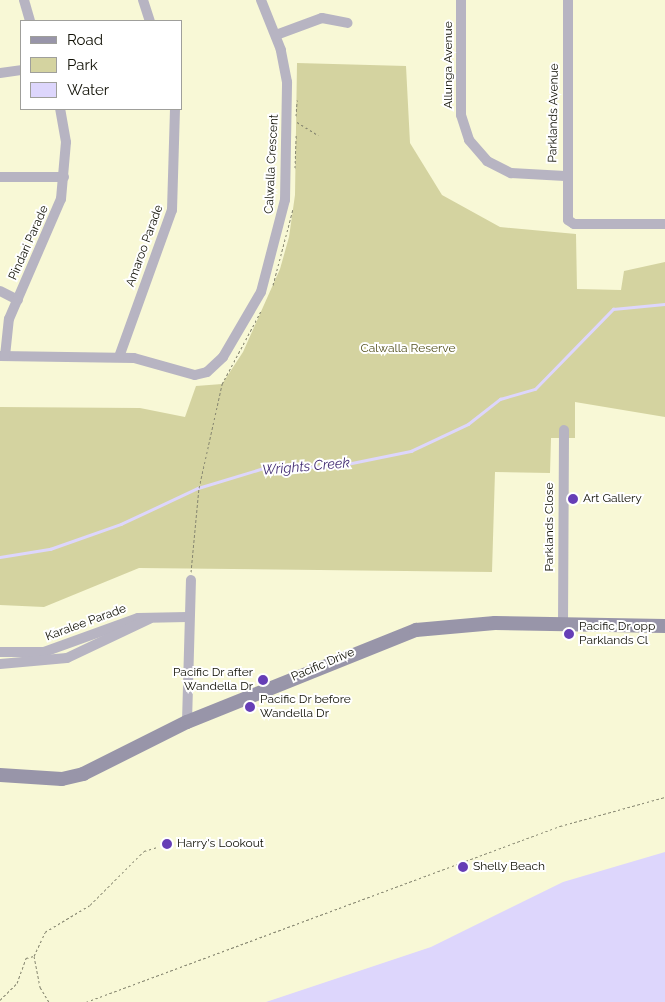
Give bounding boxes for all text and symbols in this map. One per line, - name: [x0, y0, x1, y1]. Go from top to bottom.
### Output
- legend: [20, 20, 182, 110]
- street label: Allunga Avenue: [442, 21, 456, 109]
- text: Road: [67, 31, 103, 49]
- text: Park: [67, 56, 98, 74]
- street label: Parklands Avenue: [546, 63, 562, 163]
- text: Water: [67, 81, 109, 99]
- street label: Calwalla Crescent: [262, 114, 282, 214]
- street label: Pindari Parade: [6, 203, 52, 283]
- street label: Amaroo Parade: [123, 203, 167, 289]
- park label: Calwalla Reserve: [360, 342, 456, 356]
- water label: Wrights Creek: [261, 454, 351, 478]
- street label: Parklands Close: [543, 482, 557, 572]
- place label: Art Gallery: [583, 492, 642, 506]
- marker: Art Gallery: [567, 493, 579, 505]
- street label: Karalee Parade: [44, 602, 128, 644]
- place label: Pacific Dr opp Parklands Cl: [579, 620, 656, 648]
- marker: Pacific Dr opp Parklands Cl: [563, 628, 575, 640]
- street label: Pacific Drive: [289, 645, 357, 685]
- place label: Pacific Dr after Wandella Dr: [173, 666, 253, 694]
- marker: Pacific Dr after Wandella Dr: [257, 674, 269, 686]
- place label: Pacific Dr before Wandella Dr: [260, 693, 351, 721]
- marker: Pacific Dr before Wandella Dr: [244, 701, 256, 713]
- place label: Harry's Lookout: [177, 837, 264, 851]
- marker: Harry's Lookout: [161, 838, 173, 850]
- place label: Shelly Beach: [473, 860, 545, 874]
- marker: Shelly Beach: [457, 861, 469, 873]

